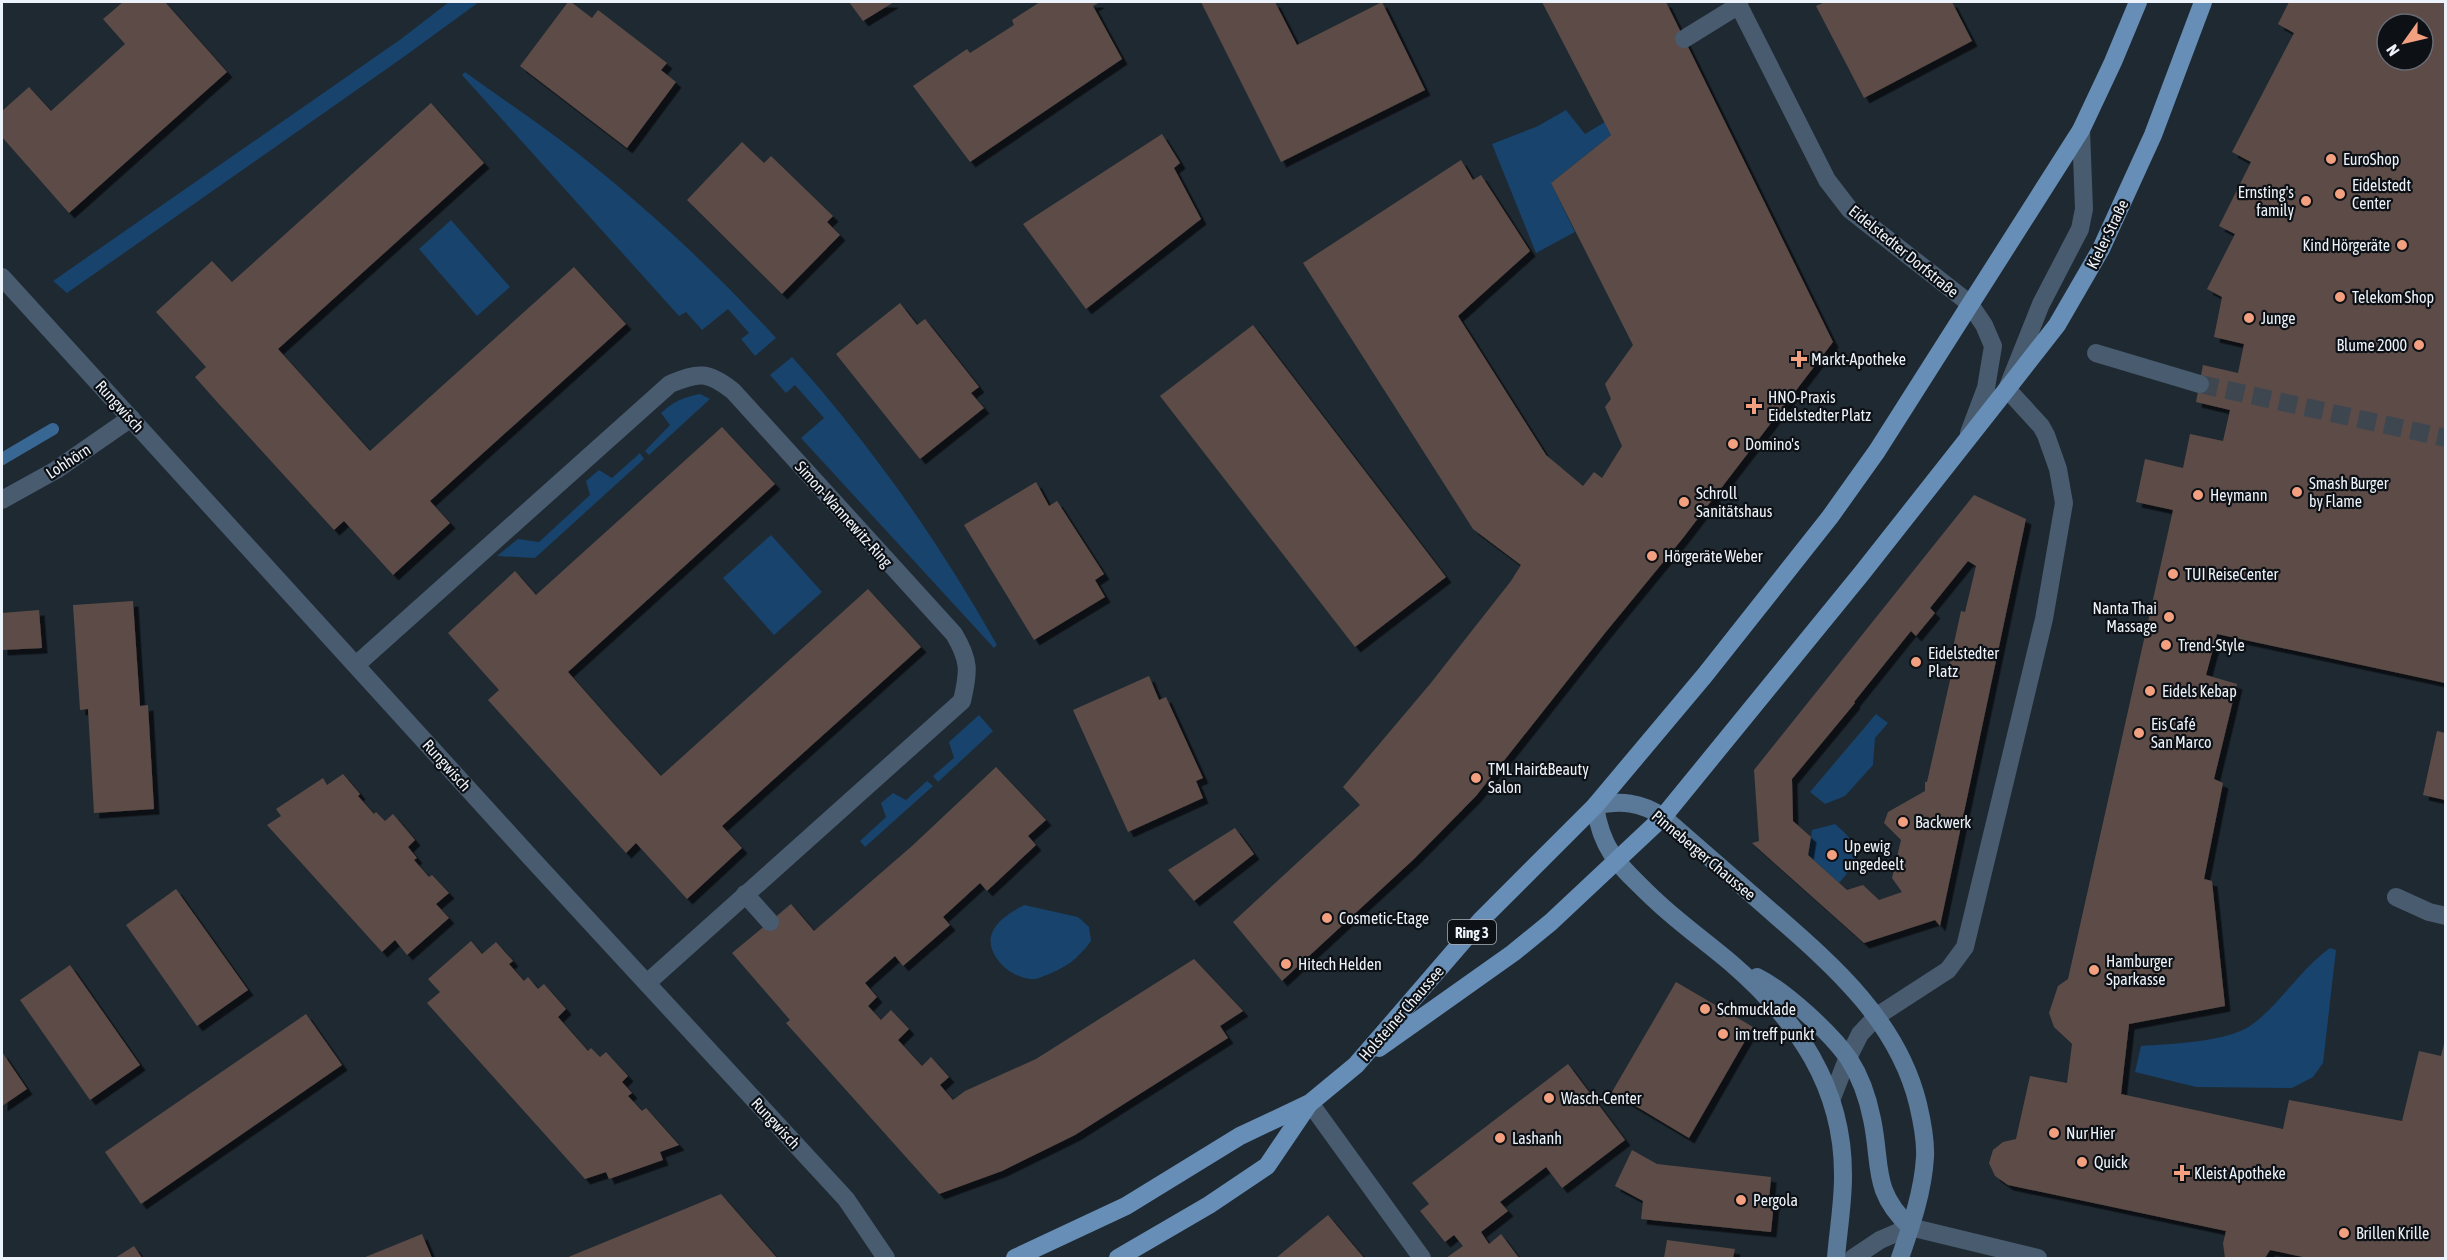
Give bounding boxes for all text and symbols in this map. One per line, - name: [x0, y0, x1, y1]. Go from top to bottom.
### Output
- north arrow: [2375, 12, 2435, 72]
- text: N: [2382, 41, 2403, 59]
- place label: EuroShop: [2343, 150, 2399, 169]
- marker: EuroShop: [2324, 152, 2338, 166]
- place label: Eidelstedt Center: [2352, 176, 2411, 212]
- place label: Ernsting's family: [2238, 183, 2294, 220]
- marker: Eidelstedt Center: [2333, 187, 2347, 201]
- marker: Ernsting's family: [2299, 194, 2313, 208]
- street label: Kieler Straße: [2082, 196, 2132, 272]
- street label: Eidelstedter Dorfstraße: [1846, 201, 1962, 301]
- place label: Kind Hörgeräte: [2303, 236, 2390, 255]
- marker: Kind Hörgeräte: [2395, 238, 2409, 252]
- place label: Telekom Shop: [2352, 288, 2434, 307]
- marker: Telekom Shop: [2333, 290, 2347, 304]
- place label: Junge: [2261, 309, 2295, 328]
- marker: Junge: [2242, 311, 2256, 325]
- place label: Blume 2000: [2336, 336, 2407, 354]
- marker: Blume 2000: [2412, 338, 2426, 352]
- place label: Markt-Apotheke: [1811, 350, 1906, 369]
- marker: Markt-Apotheke: [1792, 352, 1806, 366]
- street label: Rungwisch: [92, 377, 148, 436]
- place label: HNO-Praxis Eidelstedter Platz: [1768, 388, 1871, 424]
- marker: HNO-Praxis Eidelstedter Platz: [1745, 397, 1763, 415]
- place label: Domino's: [1745, 435, 1800, 453]
- marker: Domino's: [1726, 437, 1740, 451]
- street label: Lohhörn: [42, 440, 94, 482]
- street label: Simon-Wannewitz-Ring: [791, 457, 896, 571]
- place label: Smash Burger by Flame: [2309, 474, 2389, 511]
- place label: Schroll Sanitätshaus: [1696, 484, 1773, 520]
- marker: Smash Burger by Flame: [2290, 485, 2304, 499]
- place label: Heymann: [2210, 486, 2267, 505]
- marker: Heymann: [2191, 488, 2205, 502]
- marker: Schroll Sanitätshaus: [1677, 495, 1691, 509]
- place label: Hörgeräte Weber: [1664, 547, 1763, 566]
- marker: Hörgeräte Weber: [1645, 549, 1659, 563]
- place label: TUI ReiseCenter: [2185, 565, 2279, 583]
- marker: TUI ReiseCenter: [2166, 567, 2180, 581]
- place label: Nanta Thai Massage: [2093, 599, 2157, 636]
- marker: Nanta Thai Massage: [2162, 610, 2176, 624]
- place label: Trend-Style: [2178, 636, 2245, 655]
- marker: Trend-Style: [2159, 638, 2173, 652]
- place label: Eidelstedter Platz: [1928, 644, 1999, 680]
- marker: Eidelstedter Platz: [1909, 655, 1923, 669]
- place label: Eidels Kebap: [2162, 682, 2237, 701]
- marker: Eidels Kebap: [2143, 684, 2157, 698]
- place label: Eis Café San Marco: [2151, 715, 2211, 751]
- marker: Eis Café San Marco: [2132, 726, 2146, 740]
- street label: Rungwisch: [419, 736, 475, 795]
- place label: TML Hair&Beauty Salon: [1488, 760, 1589, 796]
- marker: TML Hair&Beauty Salon: [1469, 771, 1483, 785]
- street label: Pinneberger Chaussee: [1648, 806, 1759, 904]
- place label: Backwerk: [1915, 813, 1971, 831]
- marker: Backwerk: [1896, 815, 1910, 829]
- place label: Up ewig ungedeelt: [1844, 837, 1905, 874]
- marker: Up ewig ungedeelt: [1825, 848, 1839, 862]
- place label: Cosmetic-Etage: [1339, 909, 1429, 928]
- marker: Cosmetic-Etage: [1320, 911, 1334, 925]
- road number: Ring 3: [1448, 920, 1496, 944]
- place label: Hamburger Sparkasse: [2106, 952, 2173, 989]
- place label: Hitech Helden: [1298, 955, 1382, 973]
- marker: Hitech Helden: [1279, 957, 1293, 971]
- street label: Holsteiner Chaussee: [1355, 962, 1447, 1064]
- marker: Hamburger Sparkasse: [2087, 963, 2101, 977]
- place label: Schmucklade: [1717, 1000, 1796, 1018]
- marker: Schmucklade: [1698, 1002, 1712, 1016]
- place label: im treff punkt: [1735, 1025, 1815, 1044]
- marker: im treff punkt: [1716, 1027, 1730, 1041]
- place label: Wasch-Center: [1561, 1089, 1642, 1107]
- marker: Wasch-Center: [1542, 1091, 1556, 1105]
- street label: Rungwisch: [747, 1094, 804, 1153]
- place label: Nur Hier: [2066, 1124, 2115, 1142]
- marker: Nur Hier: [2047, 1126, 2061, 1140]
- place label: Lashanh: [1512, 1129, 1562, 1147]
- marker: Lashanh: [1493, 1131, 1507, 1145]
- place label: Quick: [2094, 1153, 2128, 1171]
- marker: Quick: [2075, 1155, 2089, 1169]
- place label: Kleist Apotheke: [2194, 1164, 2286, 1183]
- marker: Kleist Apotheke: [2175, 1166, 2189, 1180]
- place label: Pergola: [1753, 1191, 1798, 1210]
- marker: Pergola: [1734, 1193, 1748, 1207]
- place label: Brillen Krille: [2356, 1224, 2429, 1242]
- marker: Brillen Krille: [2337, 1226, 2351, 1240]

